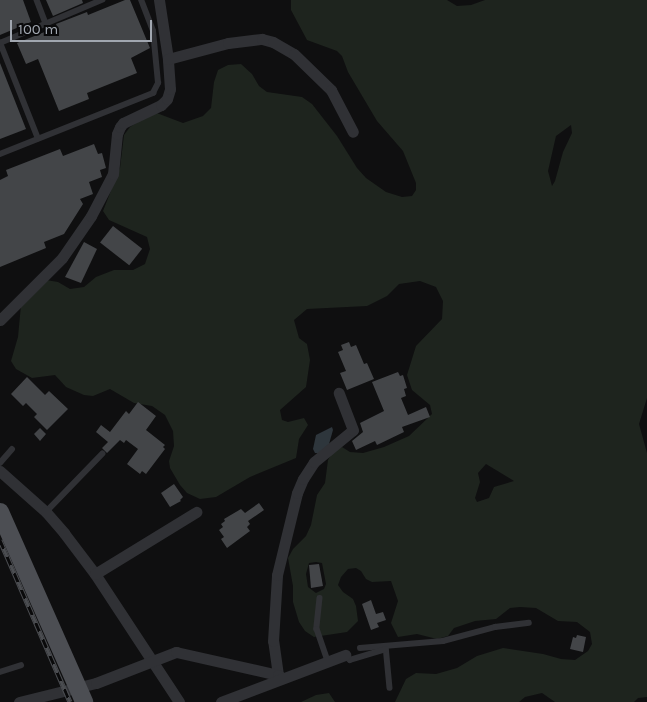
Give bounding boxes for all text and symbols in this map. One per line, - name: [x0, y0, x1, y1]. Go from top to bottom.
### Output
- scale bar: [12, 10, 155, 42]
- text: 100 m: [18, 20, 58, 38]

